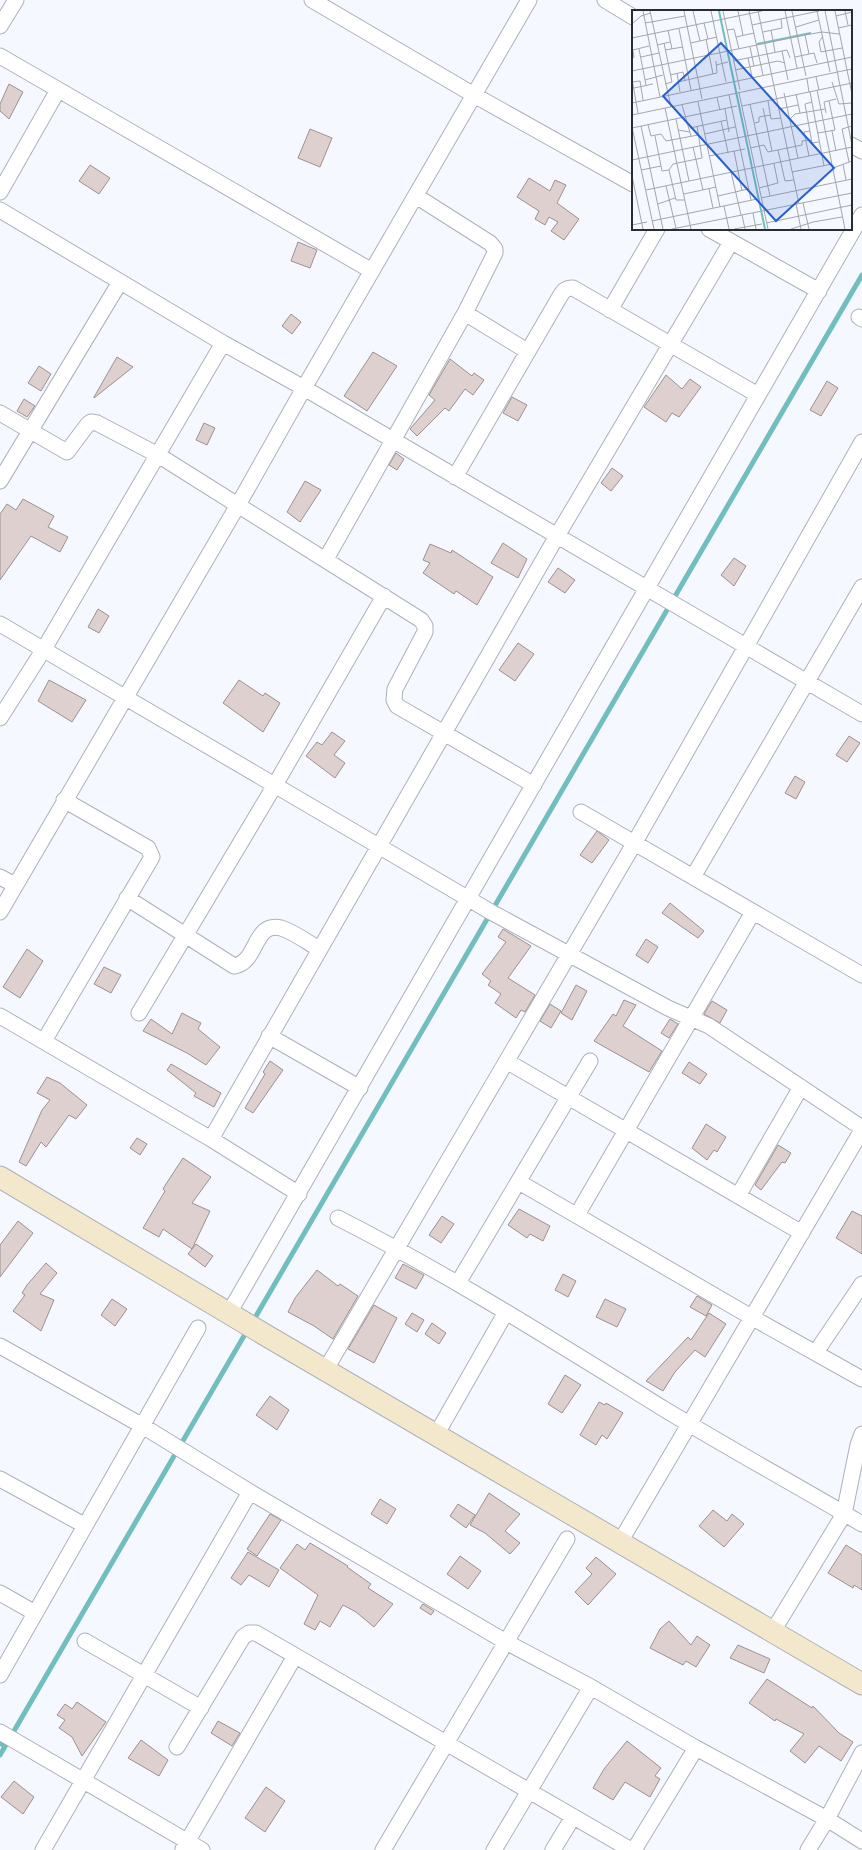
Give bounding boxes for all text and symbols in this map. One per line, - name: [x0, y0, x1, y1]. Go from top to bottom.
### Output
- inset map: [632, 10, 852, 230]

